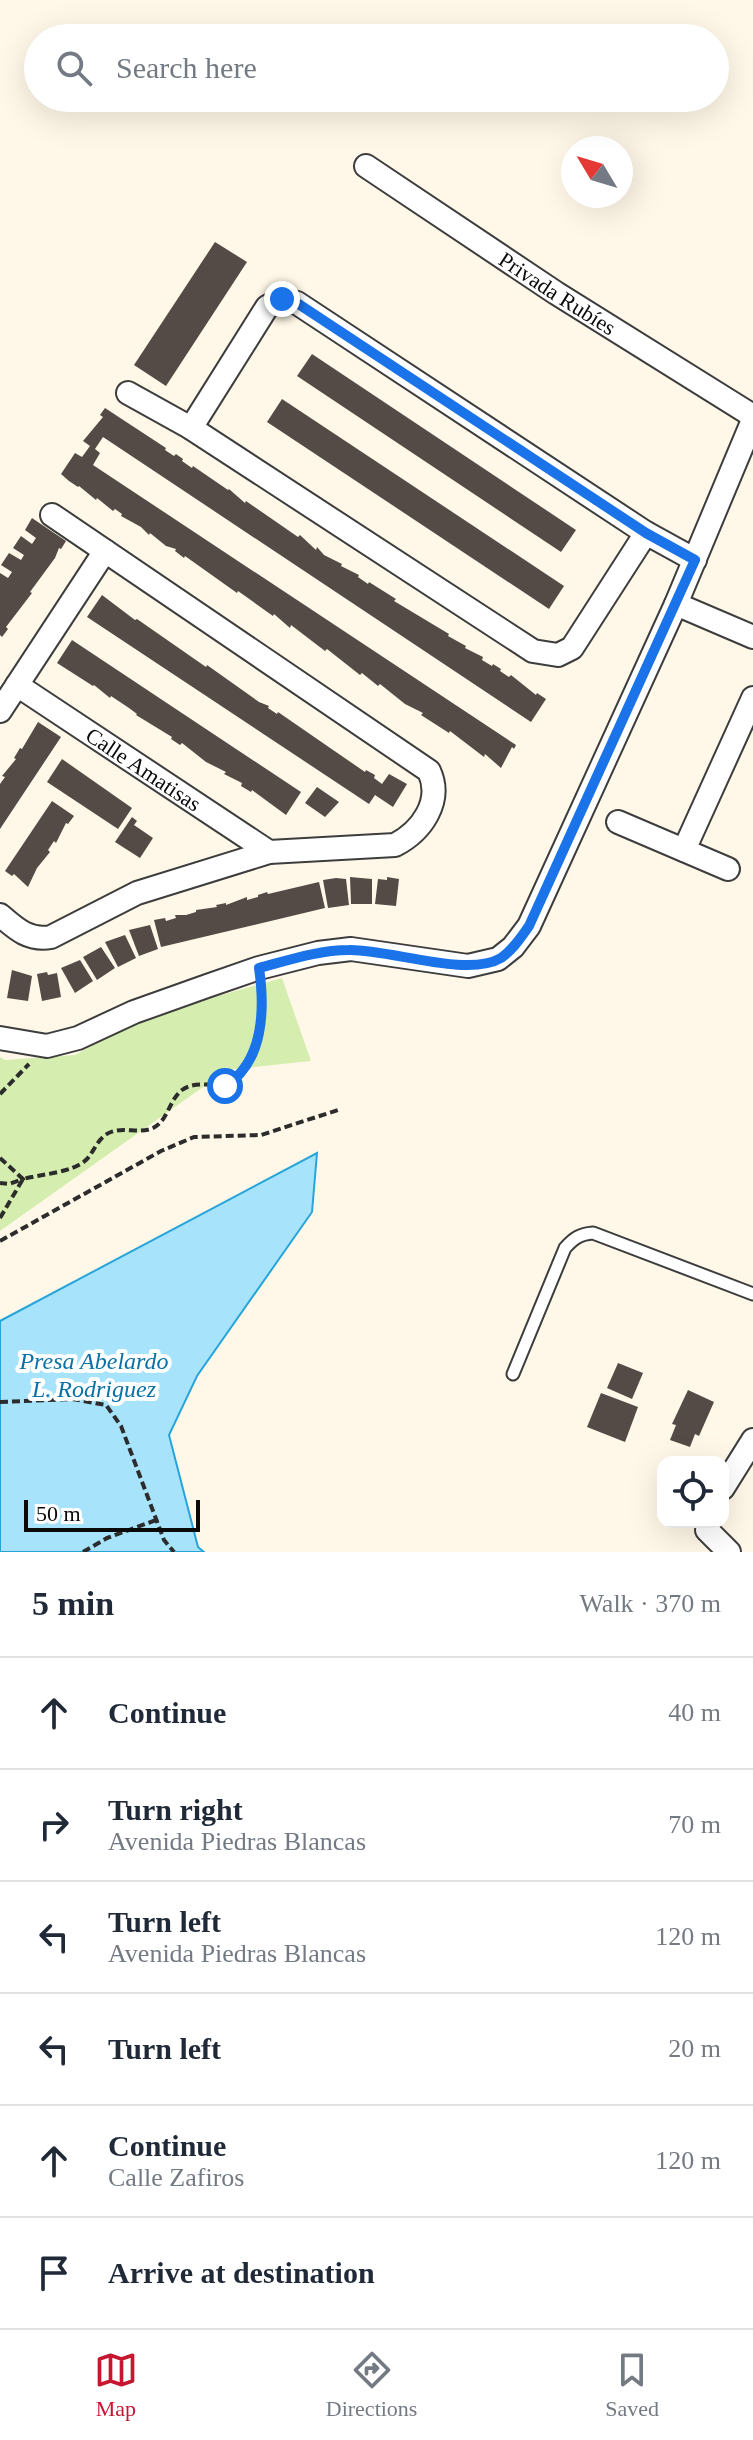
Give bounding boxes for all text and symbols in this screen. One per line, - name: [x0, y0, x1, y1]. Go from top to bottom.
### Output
- search box: [24, 24, 729, 112]
- icon: search: [52, 46, 96, 90]
- text: Search here: [116, 51, 257, 84]
- north arrow: [561, 136, 633, 208]
- street label: Privada Rubíes: [495, 246, 621, 340]
- route end: [264, 281, 300, 317]
- street label: Calle Amatisas: [81, 722, 206, 816]
- route start: [207, 1068, 243, 1104]
- water label: Presa Abelardo L. Rodriguez: [18, 1348, 169, 1402]
- map controls: [657, 1456, 729, 1528]
- button: locate: [657, 1456, 729, 1528]
- scale bar: [24, 1496, 200, 1532]
- text: 50 m: [36, 1501, 81, 1526]
- text: 5 min: [32, 1585, 114, 1622]
- text: Walk · 370 m: [579, 1589, 721, 1618]
- icon: ahead: [32, 1691, 76, 1735]
- text: Continue: [108, 1696, 226, 1729]
- text: 40 m: [668, 1698, 721, 1727]
- text: Turn right: [108, 1793, 243, 1826]
- icon: right: [32, 1803, 76, 1847]
- text: 70 m: [668, 1810, 721, 1839]
- text: Avenida Piedras Blancas: [108, 1827, 366, 1856]
- text: Turn left: [108, 1905, 221, 1938]
- icon: left: [32, 1915, 76, 1959]
- text: 120 m: [655, 1922, 721, 1951]
- text: Avenida Piedras Blancas: [108, 1939, 366, 1968]
- icon: left: [32, 2027, 76, 2071]
- text: Turn left: [108, 2032, 221, 2065]
- text: 20 m: [668, 2034, 721, 2063]
- text: Continue: [108, 2129, 226, 2162]
- icon: ahead: [32, 2139, 76, 2183]
- text: 120 m: [655, 2146, 721, 2175]
- text: Calle Zafiros: [108, 2163, 244, 2192]
- icon: arrive: [32, 2251, 76, 2295]
- text: Arrive at destination: [108, 2256, 375, 2289]
- tab: Map: [94, 2348, 138, 2422]
- tab: Directions: [326, 2348, 417, 2422]
- tab: Saved: [605, 2348, 659, 2422]

